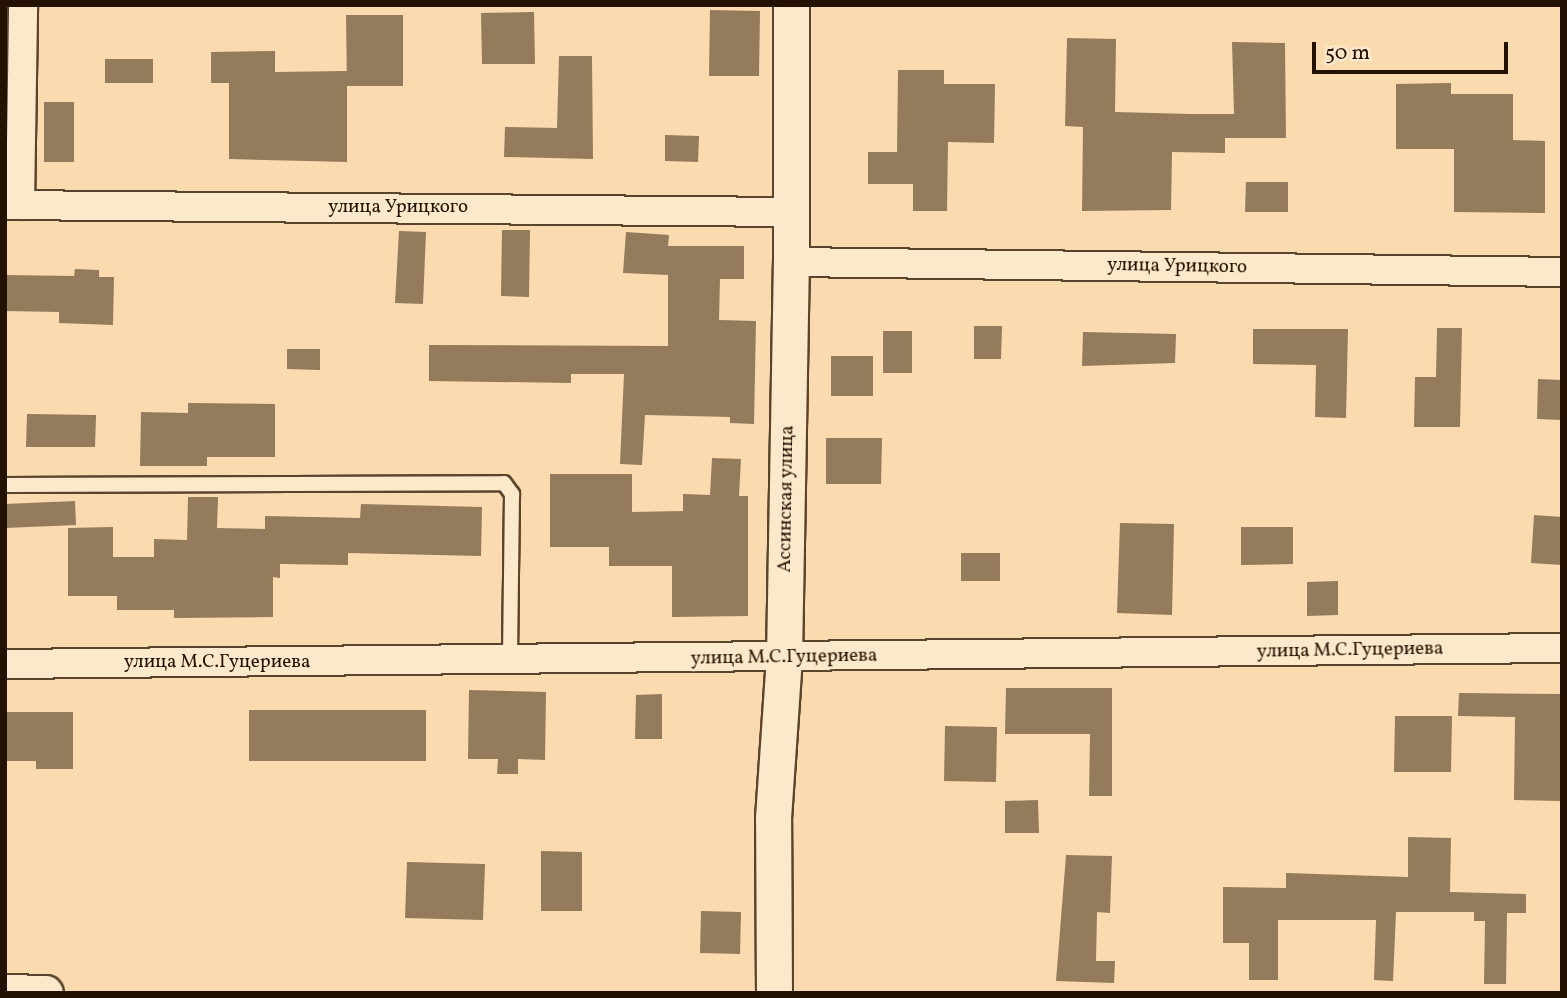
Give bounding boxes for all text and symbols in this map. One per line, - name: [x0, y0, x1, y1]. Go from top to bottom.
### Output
- scale bar: [1315, 28, 1511, 72]
- text: 50 m: [1325, 39, 1370, 68]
- street label: улица Урицкого: [328, 197, 468, 219]
- street label: улица Урицкого: [1107, 254, 1247, 280]
- street label: Ассинская улица: [774, 425, 800, 573]
- street label: улица М.С.Гуцериева: [1256, 638, 1444, 664]
- street label: улица М.С.Гуцериева: [690, 645, 878, 671]
- street label: улица М.С.Гуцериева: [124, 652, 310, 674]

